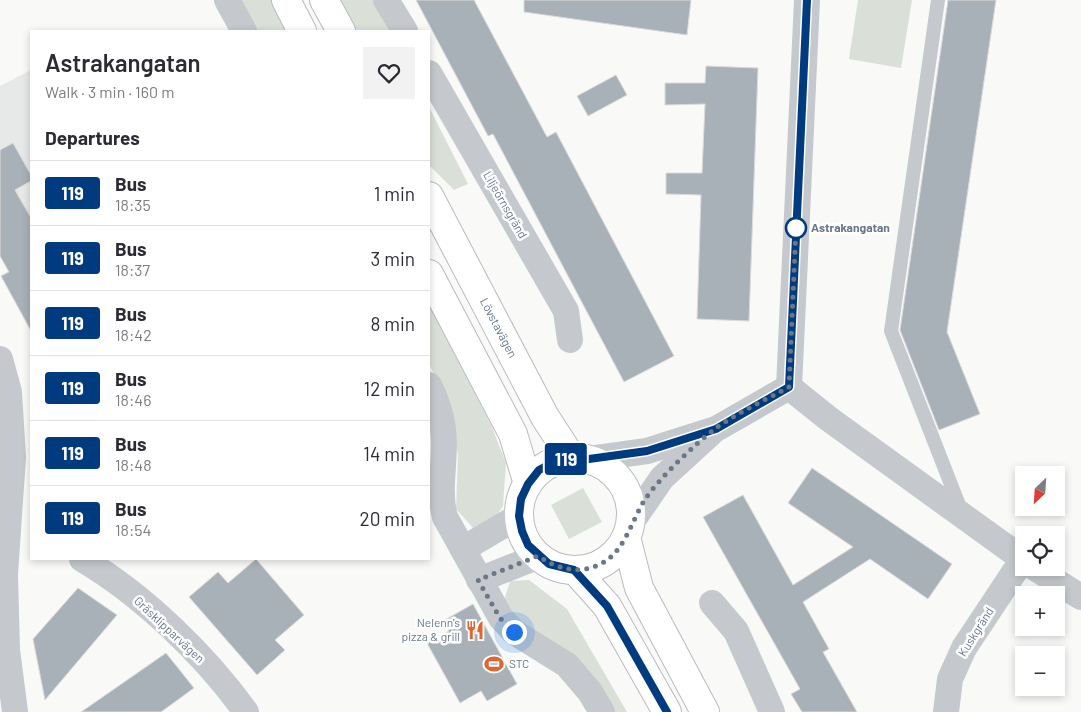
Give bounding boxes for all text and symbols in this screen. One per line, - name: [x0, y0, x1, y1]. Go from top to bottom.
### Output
- button: heart: [363, 47, 415, 99]
- text: Astrakangatan: [45, 48, 201, 77]
- text: Walk · 3 min · 160 m: [45, 82, 174, 101]
- text: Departures: [45, 126, 140, 149]
- street label: Liljeörnsgränd: [481, 169, 531, 240]
- text: Bus: [115, 172, 147, 195]
- text: 119: [61, 182, 84, 204]
- text: 1 min: [374, 182, 415, 205]
- text: 18:35: [115, 195, 151, 214]
- marker: Astrakangatan: [785, 217, 807, 239]
- place label: Astrakangatan: [811, 220, 890, 234]
- text: Bus: [115, 237, 147, 260]
- text: 119: [61, 247, 84, 269]
- text: 3 min: [371, 247, 415, 270]
- text: 18:37: [115, 260, 150, 279]
- street label: Lövstavägen: [478, 295, 521, 360]
- text: Bus: [115, 302, 147, 325]
- text: 119: [61, 312, 84, 334]
- text: 8 min: [371, 312, 415, 335]
- text: 18:42: [115, 325, 152, 344]
- text: Bus: [115, 367, 147, 390]
- text: 119: [61, 377, 84, 399]
- text: 12 min: [364, 377, 415, 400]
- text: 18:46: [115, 390, 151, 409]
- text: Bus: [115, 432, 147, 455]
- text: 119: [61, 442, 84, 464]
- text: 14 min: [363, 442, 415, 465]
- line badge: 119: [537, 443, 595, 475]
- text: 119: [555, 448, 577, 470]
- text: 18:48: [115, 455, 152, 474]
- north arrow: [1015, 466, 1065, 516]
- map controls: [1015, 466, 1065, 696]
- text: Bus: [115, 497, 147, 520]
- text: 119: [61, 507, 84, 529]
- text: 20 min: [359, 507, 415, 530]
- text: 18:54: [115, 520, 151, 539]
- button: locate: [1015, 526, 1065, 576]
- button: +: [1015, 586, 1065, 636]
- street label: Gräsklipparvägen: [132, 593, 208, 665]
- street label: Kuskgränd: [955, 604, 996, 659]
- place label: Nelenn's pizza & grill: [401, 615, 460, 643]
- restaurant icon: Nelenn's pizza & grill: [464, 619, 486, 641]
- your location: [502, 620, 527, 645]
- button: −: [1015, 646, 1065, 696]
- sports icon: STC: [483, 653, 505, 675]
- place label: STC: [509, 656, 529, 670]

